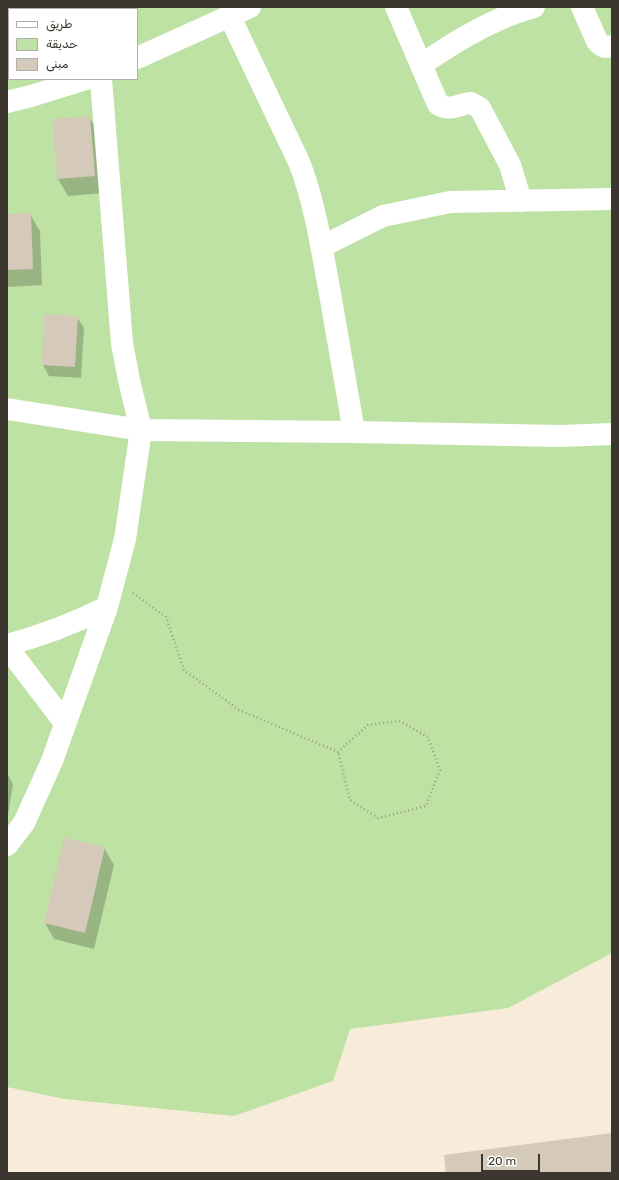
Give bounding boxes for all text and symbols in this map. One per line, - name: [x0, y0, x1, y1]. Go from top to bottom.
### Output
- legend: [8, 8, 138, 80]
- text: طريق: [46, 17, 72, 31]
- text: حديقة: [46, 37, 78, 51]
- text: مبنى: [46, 57, 68, 71]
- scale bar: [483, 1146, 542, 1172]
- text: 20 m: [488, 1154, 516, 1168]

